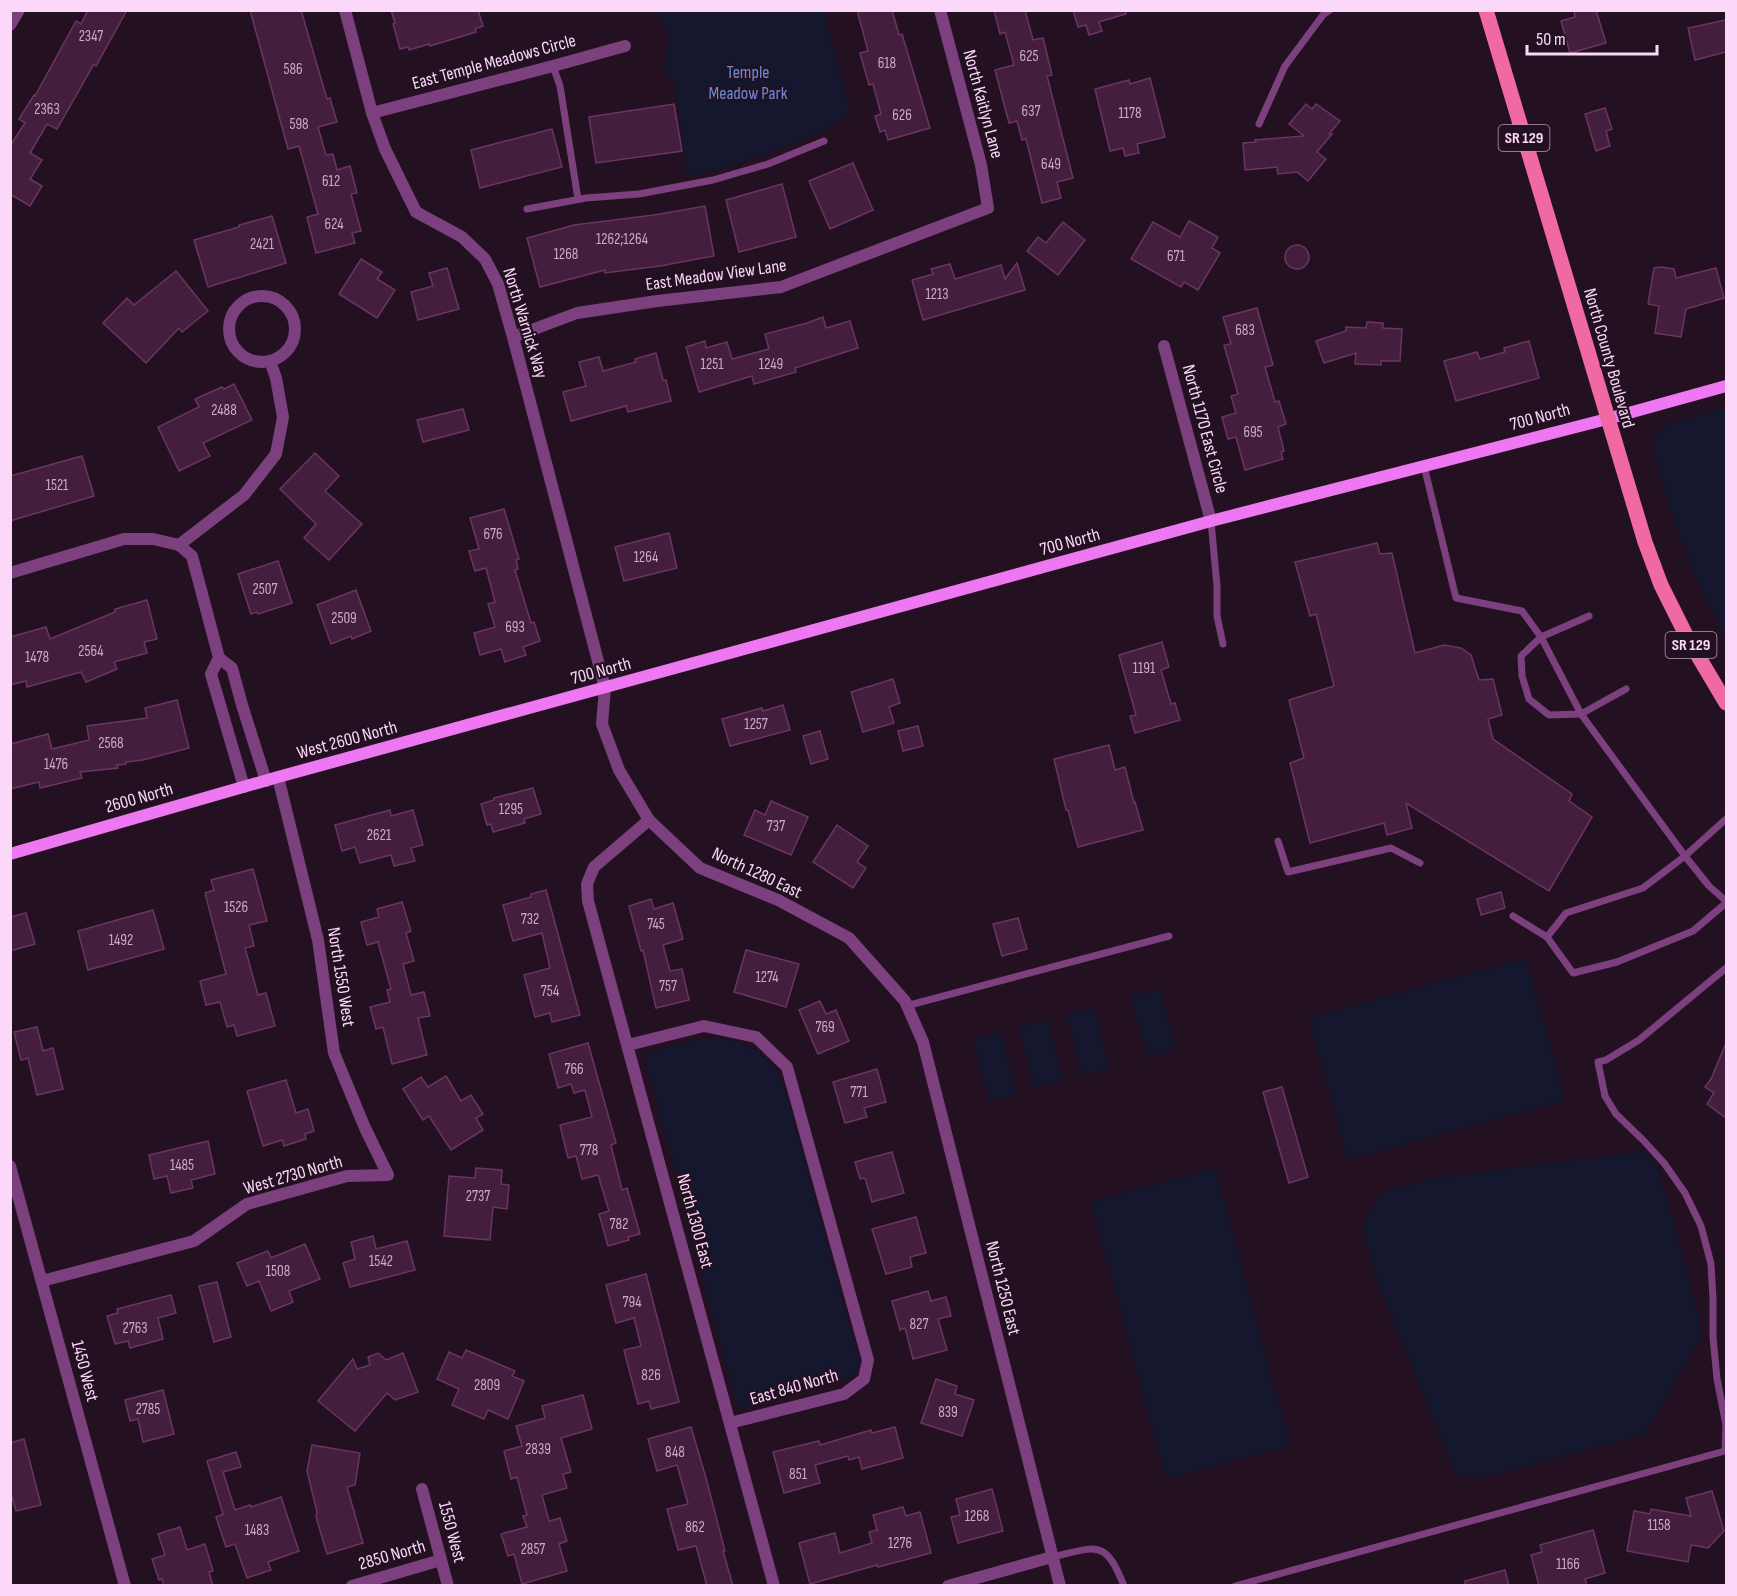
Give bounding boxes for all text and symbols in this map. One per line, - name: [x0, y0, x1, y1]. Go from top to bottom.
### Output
- scale bar: [1527, 18, 1658, 56]
- house number: 2347: [79, 27, 103, 46]
- text: 50 m: [1536, 29, 1566, 50]
- street label: East Temple Meadows Circle: [410, 30, 578, 94]
- house number: 625: [1020, 47, 1038, 66]
- street label: North Kaitlyn Lane: [958, 48, 1008, 160]
- house number: 618: [878, 54, 896, 73]
- house number: 586: [283, 60, 303, 79]
- park label: Temple Meadow Park: [708, 62, 788, 104]
- house number: 2363: [34, 100, 60, 119]
- house number: 637: [1022, 102, 1040, 121]
- house number: 1178: [1119, 104, 1141, 123]
- house number: 626: [892, 106, 912, 125]
- house number: 598: [289, 115, 309, 134]
- road number: SR 129: [1498, 125, 1550, 151]
- house number: 649: [1041, 155, 1061, 174]
- house number: 612: [322, 172, 340, 191]
- house number: 624: [324, 215, 344, 234]
- house number: 1262;1264: [596, 230, 648, 249]
- house number: 2421: [250, 235, 275, 254]
- house number: 1268: [554, 245, 578, 264]
- house number: 671: [1167, 247, 1186, 266]
- street label: East Meadow View Lane: [644, 255, 788, 295]
- street label: North Warnick Way: [498, 265, 552, 381]
- house number: 1213: [925, 285, 949, 304]
- street label: North County Boulevard: [1579, 286, 1639, 430]
- house number: 683: [1235, 321, 1255, 340]
- house number: 1251: [701, 355, 724, 374]
- house number: 1249: [759, 355, 783, 374]
- street label: North 1170 East Circle: [1178, 362, 1232, 496]
- street label: 700 North: [1508, 399, 1572, 435]
- house number: 2488: [211, 401, 237, 420]
- house number: 695: [1243, 423, 1263, 442]
- house number: 1521: [46, 476, 69, 495]
- street label: 700 North: [1038, 524, 1102, 560]
- house number: 676: [483, 525, 503, 544]
- house number: 1264: [634, 548, 658, 567]
- house number: 2507: [253, 580, 277, 599]
- house number: 2509: [331, 609, 357, 628]
- house number: 693: [505, 618, 525, 637]
- road number: SR 129: [1666, 632, 1716, 658]
- house number: 2564: [78, 642, 104, 661]
- house number: 1478: [25, 648, 49, 667]
- street label: 700 North: [569, 653, 633, 689]
- house number: 1191: [1133, 659, 1156, 678]
- house number: 1257: [744, 715, 768, 734]
- street label: West 2600 North: [295, 717, 399, 763]
- house number: 2568: [98, 734, 124, 753]
- house number: 1476: [44, 755, 68, 774]
- street label: 2600 North: [103, 778, 175, 818]
- house number: 1295: [499, 800, 523, 819]
- house number: 737: [767, 817, 785, 836]
- house number: 2621: [367, 826, 392, 845]
- street label: North 1280 East: [709, 843, 806, 903]
- house number: 1526: [224, 898, 248, 917]
- house number: 732: [521, 910, 539, 929]
- house number: 745: [647, 915, 665, 934]
- street label: North 1550 West: [323, 926, 359, 1029]
- house number: 1492: [109, 931, 133, 950]
- house number: 1274: [755, 968, 779, 987]
- house number: 757: [659, 977, 677, 996]
- house number: 754: [541, 982, 559, 1001]
- house number: 769: [815, 1018, 835, 1037]
- house number: 766: [564, 1060, 584, 1079]
- house number: 771: [850, 1083, 868, 1102]
- house number: 778: [580, 1141, 598, 1160]
- street label: West 2730 North: [241, 1151, 345, 1199]
- house number: 1485: [170, 1156, 194, 1175]
- street label: North 1300 East: [672, 1171, 718, 1271]
- house number: 2737: [466, 1187, 490, 1206]
- house number: 782: [610, 1215, 628, 1234]
- street label: North 1250 East: [981, 1239, 1025, 1338]
- house number: 1542: [369, 1252, 393, 1271]
- house number: 1508: [266, 1262, 290, 1281]
- house number: 794: [623, 1293, 641, 1312]
- house number: 827: [910, 1315, 928, 1334]
- house number: 2763: [122, 1319, 148, 1338]
- street label: 1450 West: [67, 1338, 103, 1404]
- street label: East 840 North: [747, 1364, 841, 1410]
- house number: 826: [641, 1366, 661, 1385]
- house number: 2809: [474, 1376, 500, 1395]
- house number: 2785: [136, 1400, 160, 1419]
- house number: 839: [938, 1403, 958, 1422]
- house number: 2839: [525, 1440, 551, 1459]
- house number: 848: [665, 1443, 685, 1462]
- house number: 851: [789, 1465, 808, 1484]
- street label: 1550 West: [434, 1499, 470, 1565]
- house number: 1268: [965, 1507, 989, 1526]
- house number: 1158: [1647, 1516, 1671, 1535]
- house number: 862: [685, 1518, 705, 1537]
- house number: 1483: [245, 1521, 269, 1540]
- house number: 1276: [888, 1534, 912, 1553]
- street label: 2850 North: [356, 1535, 428, 1575]
- house number: 2857: [521, 1540, 545, 1559]
- house number: 1166: [1556, 1555, 1580, 1574]

